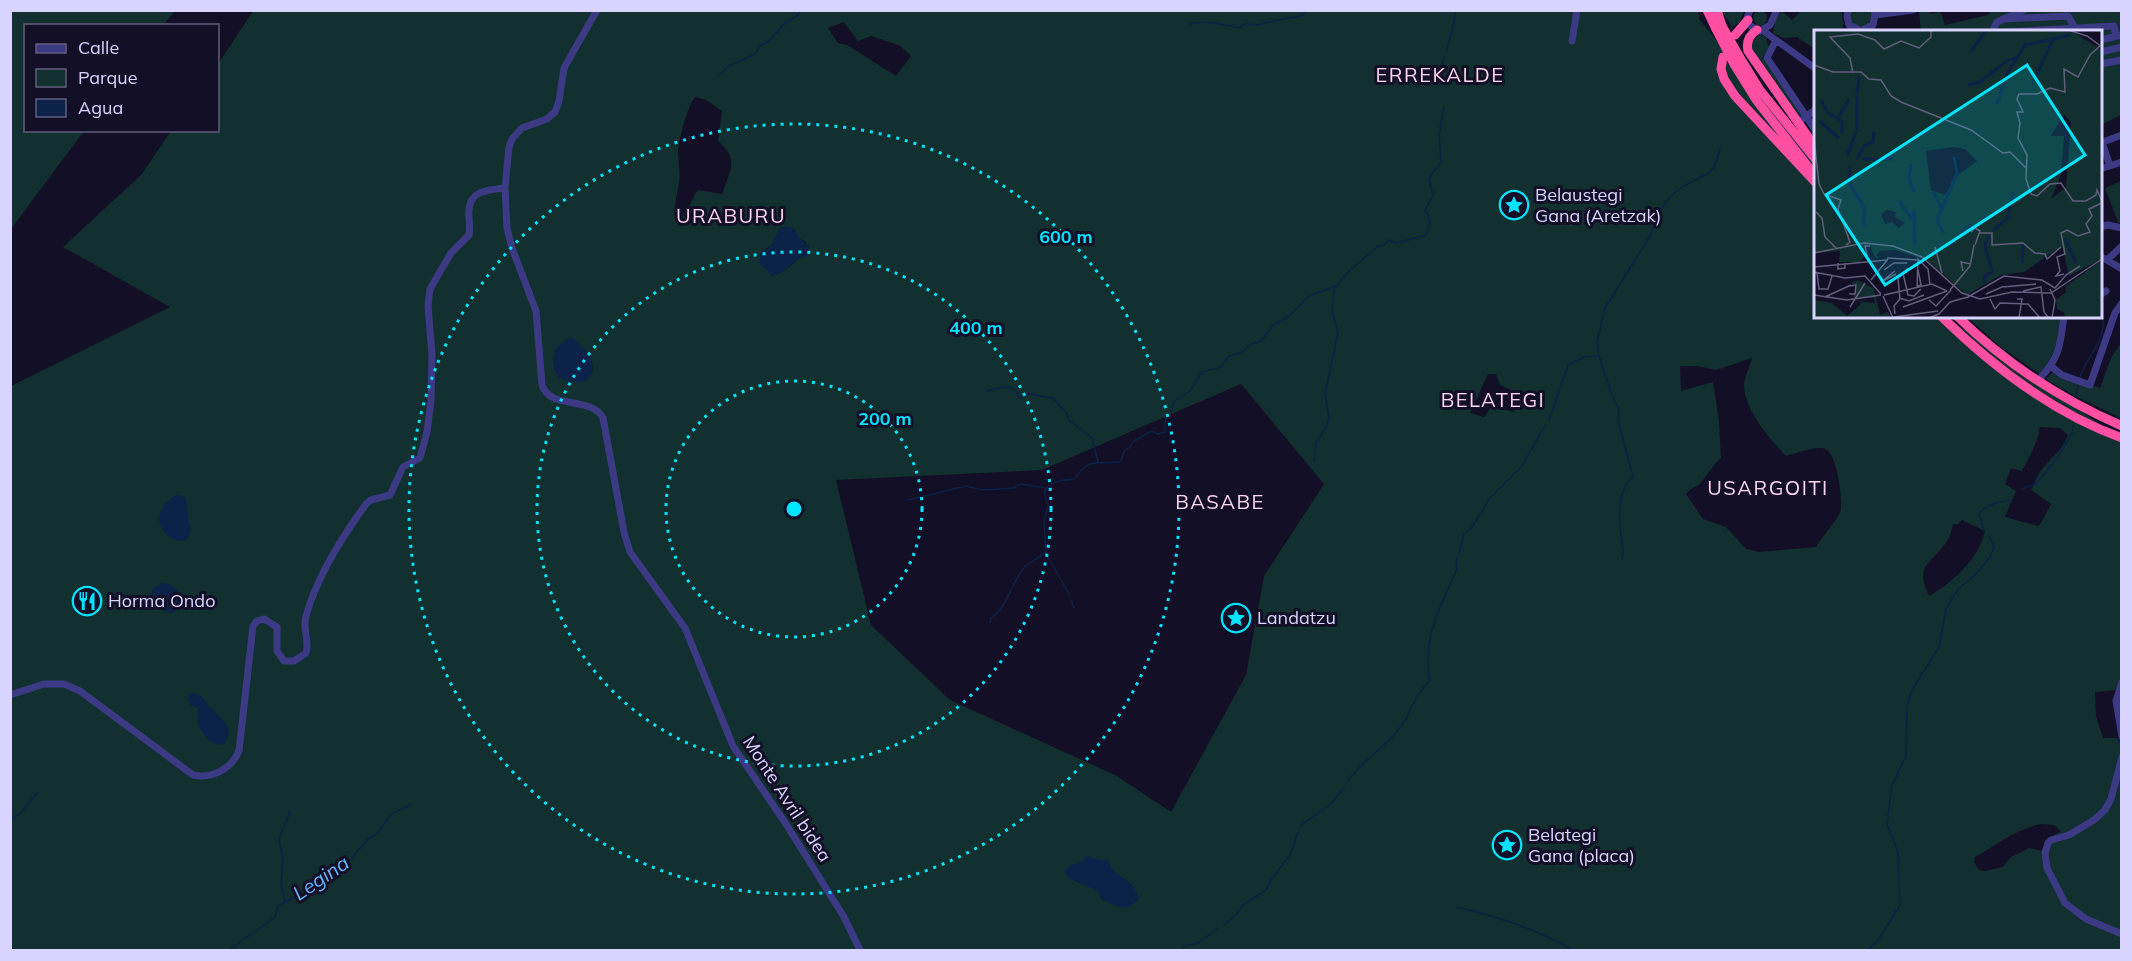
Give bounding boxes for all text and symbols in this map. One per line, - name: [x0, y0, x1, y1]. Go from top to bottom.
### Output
- legend: [24, 24, 219, 132]
- inset map: [1814, 30, 2102, 318]
- text: Calle: [78, 36, 119, 59]
- district label: ERREKALDE: [1375, 62, 1505, 87]
- text: Parque: [78, 66, 137, 89]
- text: Agua: [78, 96, 123, 119]
- place label: Belaustegi Gana (Aretzak): [1535, 183, 1662, 227]
- place icon: Belaustegi Gana (Aretzak): [1498, 189, 1530, 221]
- district label: URABURU: [676, 203, 786, 228]
- text: 600 m: [1039, 225, 1093, 248]
- text: 400 m: [949, 316, 1003, 339]
- district label: BELATEGI: [1441, 387, 1545, 412]
- text: 200 m: [858, 407, 912, 430]
- district label: USARGOITI: [1707, 475, 1829, 500]
- district label: BASABE: [1175, 489, 1265, 514]
- centre of rings: [784, 499, 804, 519]
- restaurant icon: Horma Ondo: [71, 585, 103, 617]
- place label: Horma Ondo: [108, 589, 215, 612]
- place icon: Landatzu: [1220, 602, 1252, 634]
- place label: Landatzu: [1257, 606, 1336, 629]
- street label: Monte Avril bidea: [738, 731, 837, 866]
- place label: Belategi Gana (placa): [1528, 823, 1635, 867]
- place icon: Belategi Gana (placa): [1491, 829, 1523, 861]
- water label: Legina: [288, 850, 354, 905]

